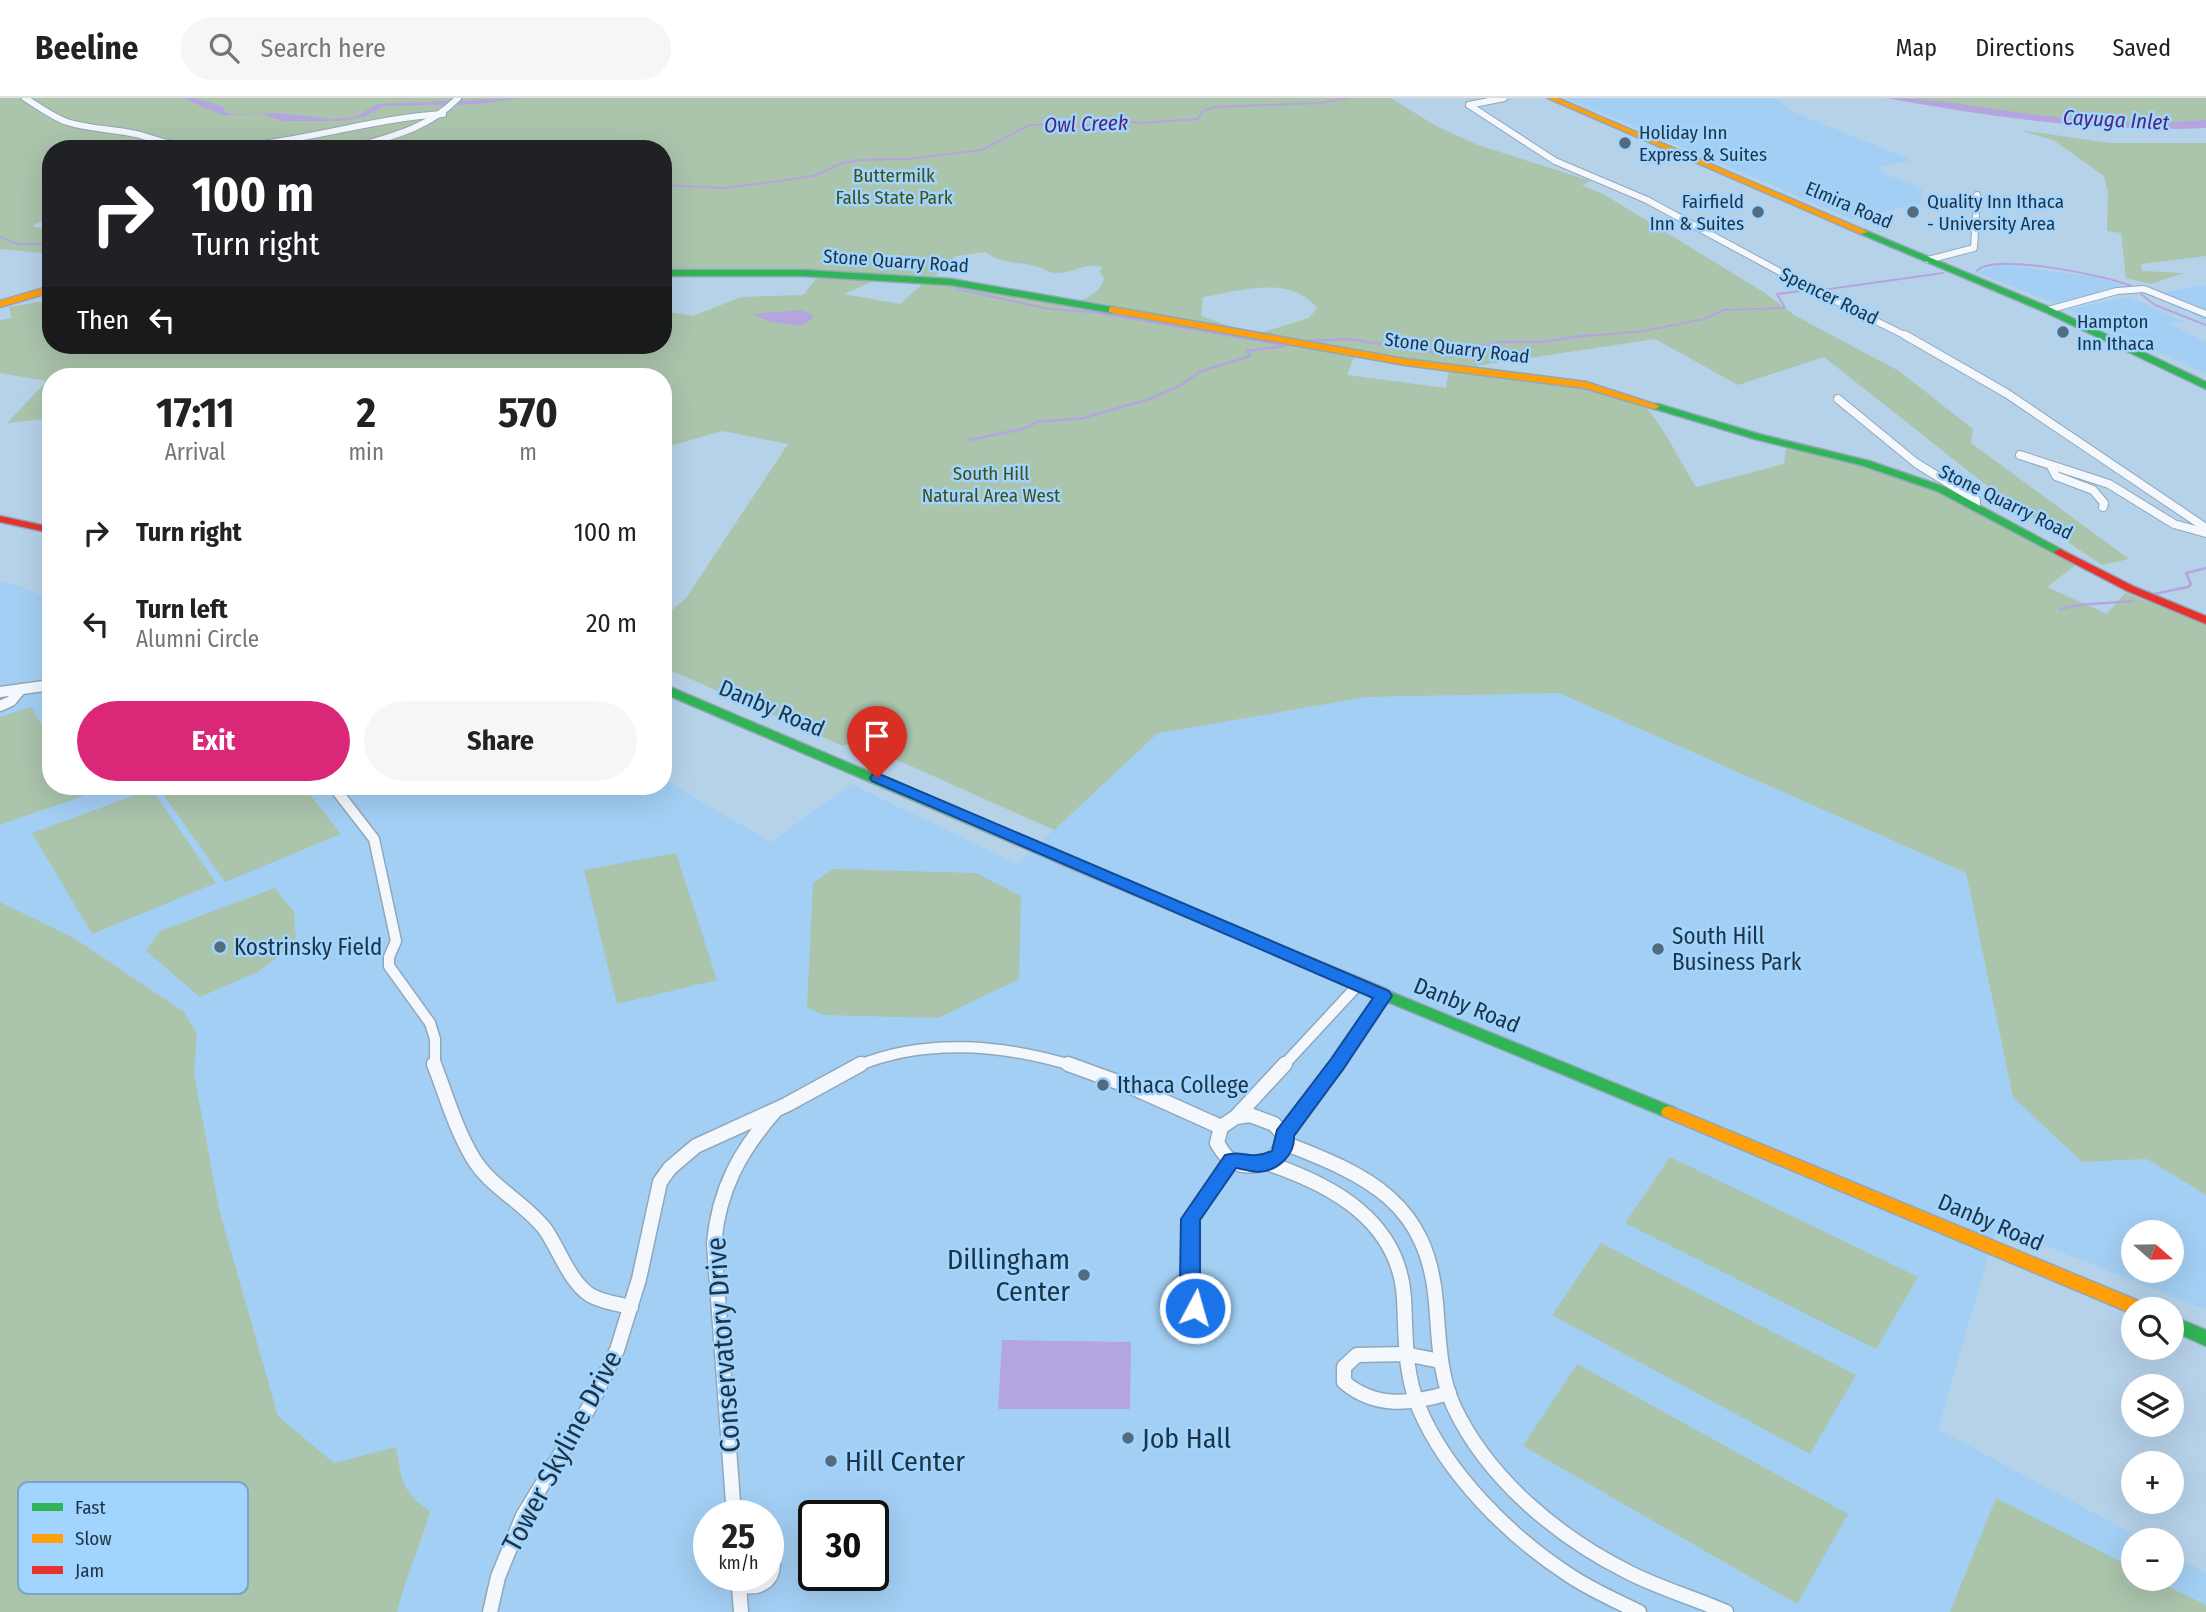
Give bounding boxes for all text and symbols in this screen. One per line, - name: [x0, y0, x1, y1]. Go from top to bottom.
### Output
- search box: [181, 17, 671, 80]
- text: Beeline: [35, 28, 139, 68]
- icon: search: [205, 29, 243, 67]
- text: Search here: [261, 33, 386, 64]
- text: Map: [1896, 34, 1937, 62]
- text: Directions: [1975, 34, 2074, 62]
- text: Saved: [2112, 34, 2171, 62]
- water label: Cayuga Inlet: [2062, 104, 2170, 136]
- water label: Owl Creek: [1043, 110, 1129, 138]
- place label: Holiday Inn Express & Suites: [1639, 121, 1767, 166]
- marker: Holiday Inn Express & Suites: [1617, 135, 1633, 151]
- park label: Buttermilk Falls State Park: [835, 164, 953, 209]
- text: 100 m: [192, 165, 314, 224]
- icon: right: [77, 168, 168, 259]
- street label: Elmira Road: [1802, 176, 1896, 234]
- place label: Fairfield Inn & Suites: [1650, 190, 1744, 235]
- place label: Quality Inn Ithaca - University Area: [1927, 190, 2064, 235]
- marker: Fairfield Inn & Suites: [1750, 204, 1766, 220]
- marker: Quality Inn Ithaca - University Area: [1905, 204, 1921, 220]
- text: Turn right: [192, 225, 319, 263]
- street label: Stone Quarry Road: [822, 244, 970, 278]
- street label: Spencer Road: [1776, 262, 1882, 330]
- icon: left: [143, 301, 181, 339]
- text: Then: [77, 305, 129, 336]
- place label: Hampton Inn Ithaca: [2077, 310, 2154, 355]
- marker: Hampton Inn Ithaca: [2055, 324, 2071, 340]
- street label: Stone Quarry Road: [1383, 328, 1531, 368]
- text: 17:11: [156, 388, 235, 438]
- text: 2: [357, 388, 376, 438]
- text: 570: [498, 388, 558, 438]
- text: Arrival: [165, 438, 226, 466]
- text: min: [348, 438, 384, 466]
- text: m: [519, 438, 537, 466]
- street label: Stone Quarry Road: [1935, 460, 2077, 544]
- park label: South Hill Natural Area West: [922, 462, 1061, 507]
- icon: right: [77, 514, 115, 552]
- text: Turn right: [136, 517, 242, 548]
- text: 100 m: [574, 517, 637, 548]
- text: Turn left: [136, 594, 228, 625]
- icon: left: [77, 605, 115, 643]
- text: 20 m: [586, 608, 637, 639]
- text: Alumni Circle: [136, 625, 259, 653]
- street label: Danby Road: [715, 673, 829, 743]
- button: Exit: [77, 701, 350, 781]
- button: Share: [364, 701, 637, 781]
- pin: [847, 706, 907, 778]
- icon: arrive: [858, 717, 896, 755]
- place label: South Hill Business Park: [1672, 922, 1802, 976]
- place label: Kostrinsky Field: [234, 933, 382, 961]
- marker: Kostrinsky Field: [212, 939, 228, 955]
- marker: South Hill Business Park: [1650, 941, 1666, 957]
- street label: Danby Road: [1410, 971, 1524, 1039]
- place label: Ithaca College: [1117, 1071, 1249, 1099]
- marker: Ithaca College: [1095, 1077, 1111, 1093]
- street label: Danby Road: [1934, 1187, 2048, 1257]
- north arrow: [2121, 1220, 2184, 1283]
- map controls: [2121, 1220, 2184, 1591]
- street label: Conservatory Drive: [699, 1236, 747, 1454]
- place label: Dillingham Center: [947, 1243, 1070, 1308]
- marker: Dillingham Center: [1076, 1267, 1092, 1283]
- position arrow: [1158, 1271, 1232, 1345]
- button: search: [2121, 1297, 2184, 1360]
- street label: Tower Skyline Drive: [495, 1345, 629, 1557]
- button: layers: [2121, 1374, 2184, 1437]
- place label: Job Hall: [1142, 1422, 1231, 1455]
- marker: Job Hall: [1120, 1430, 1136, 1446]
- place label: Hill Center: [845, 1445, 965, 1478]
- button: +: [2121, 1451, 2184, 1514]
- marker: Hill Center: [823, 1453, 839, 1469]
- legend: [18, 1482, 248, 1594]
- text: Fast: [75, 1496, 106, 1519]
- speed limit sign: 30: [798, 1500, 889, 1591]
- text: 25: [722, 1515, 755, 1557]
- text: Slow: [75, 1527, 112, 1550]
- button: −: [2121, 1528, 2184, 1591]
- text: km/h: [718, 1552, 759, 1574]
- text: Jam: [75, 1559, 104, 1582]

